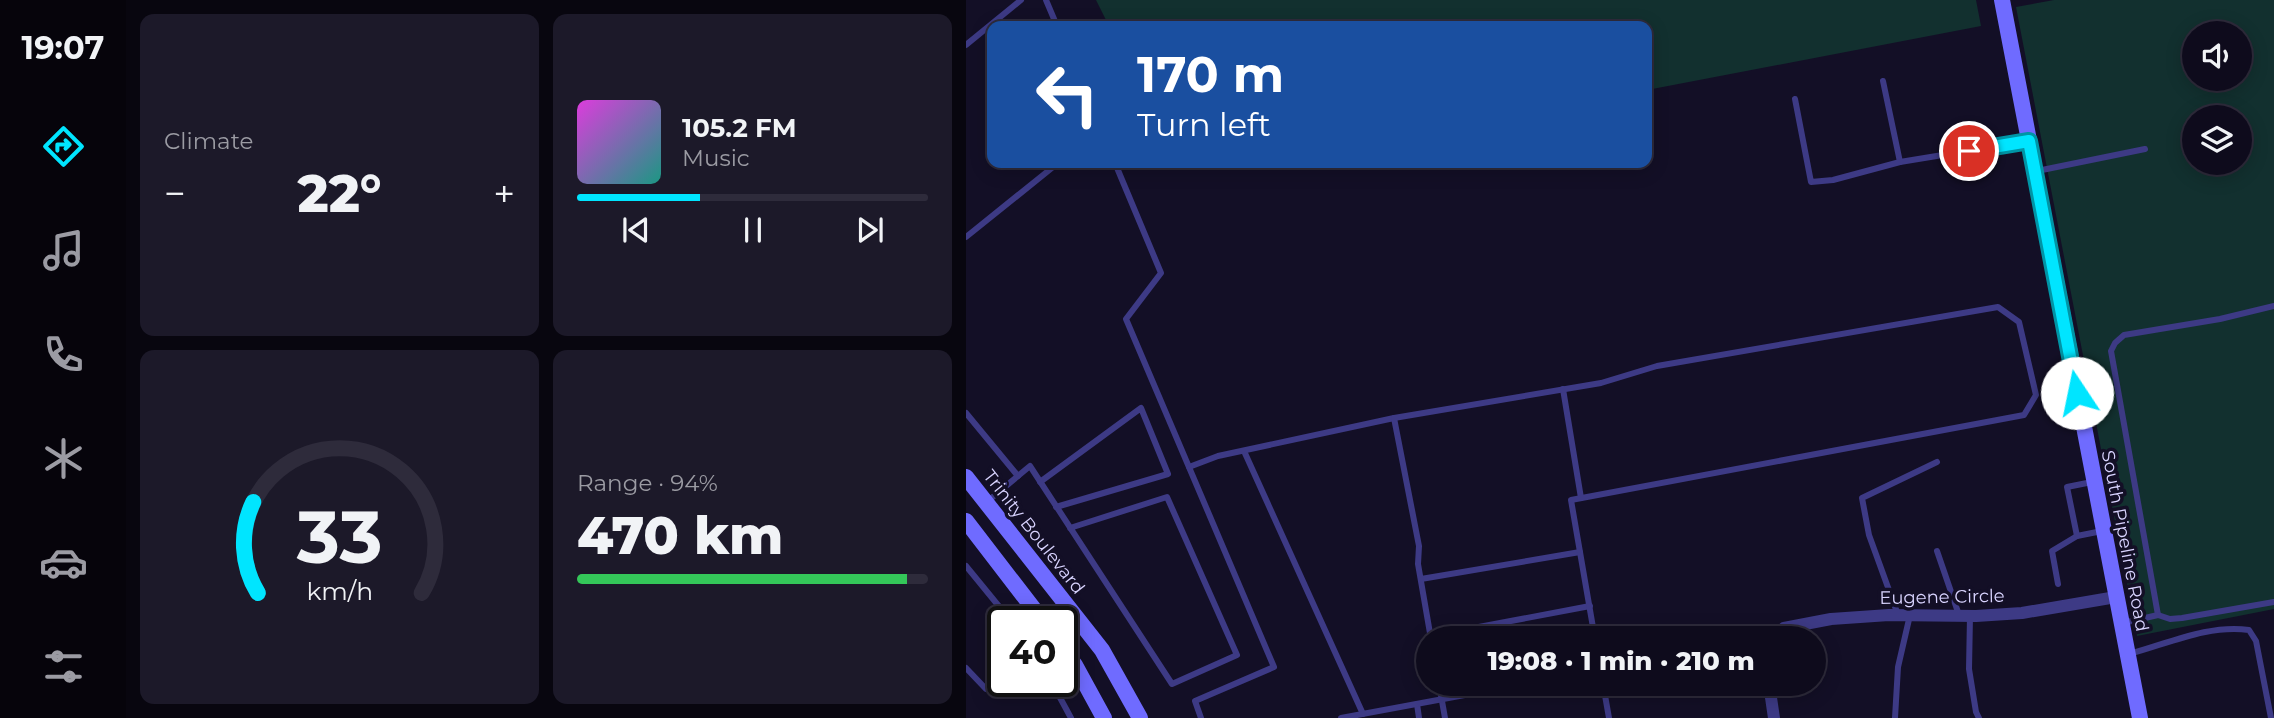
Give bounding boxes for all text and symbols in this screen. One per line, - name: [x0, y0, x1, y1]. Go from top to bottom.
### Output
- map controls: [2182, 21, 2252, 175]
- button: sound: [2182, 21, 2252, 91]
- text: 19:07: [22, 28, 104, 67]
- text: 170 m: [1137, 45, 1284, 104]
- icon: left: [1022, 49, 1113, 140]
- text: Turn left: [1137, 105, 1271, 144]
- button: layers: [2182, 105, 2252, 175]
- text: 105.2 FM: [682, 112, 797, 144]
- pin: [1939, 121, 1999, 181]
- icon: directions: [39, 122, 88, 171]
- text: Climate: [164, 127, 253, 155]
- icon: arrive: [1950, 132, 1988, 170]
- text: Music: [682, 144, 750, 172]
- text: 22°: [298, 162, 381, 225]
- text: −: [164, 170, 186, 217]
- text: +: [493, 170, 515, 217]
- icon: previous: [617, 211, 655, 249]
- icon: pause: [734, 211, 772, 249]
- icon: next: [851, 211, 889, 249]
- icon: music: [39, 226, 88, 275]
- icon: phone: [39, 330, 88, 379]
- position arrow: [2040, 356, 2114, 430]
- icon: climate: [39, 434, 88, 483]
- street label: South Pipeline Road: [2097, 449, 2153, 633]
- street label: Trinity Boulevard: [979, 465, 1089, 599]
- text: Range · 94%: [577, 469, 718, 497]
- text: 33: [296, 493, 382, 581]
- text: 470 km: [577, 504, 783, 567]
- icon: car: [39, 538, 88, 587]
- text: km/h: [306, 576, 373, 606]
- street label: Eugene Circle: [1879, 585, 2005, 609]
- speed limit sign: 40: [987, 606, 1078, 697]
- icon: filters: [39, 642, 88, 691]
- text: 19:08 · 1 min · 210 m: [1487, 645, 1755, 677]

